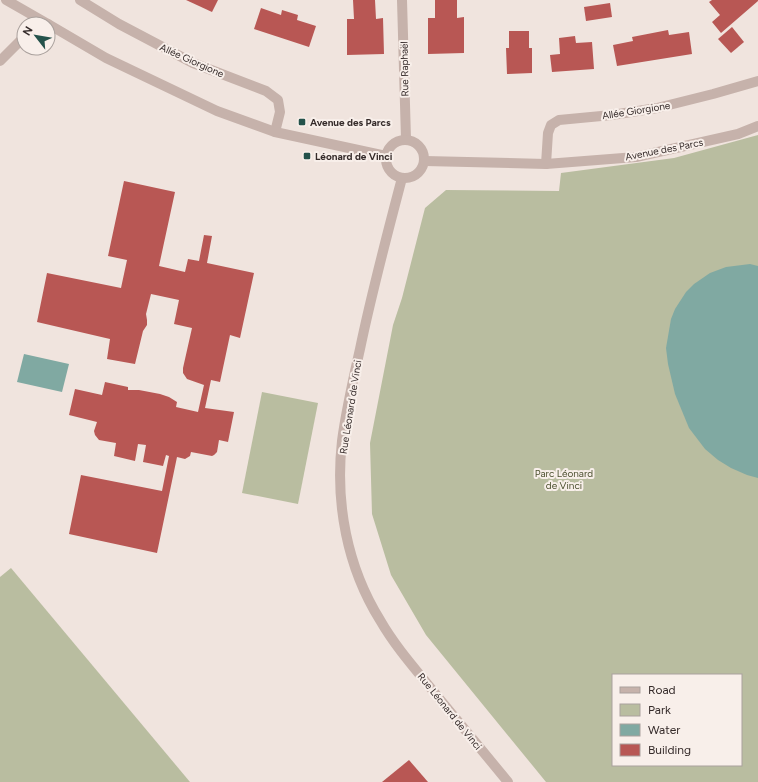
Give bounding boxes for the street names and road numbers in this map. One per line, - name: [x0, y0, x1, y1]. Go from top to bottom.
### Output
- street label: Allée Giorgione: [158, 41, 226, 81]
- street label: Rue Raphaël: [398, 41, 411, 97]
- street label: Allée Giorgione: [601, 99, 672, 122]
- street label: Avenue des Parcs: [624, 136, 704, 163]
- street label: Rue Léonard de Vinci: [337, 359, 364, 455]
- street label: Rue Léonard de Vinci: [415, 670, 485, 752]

